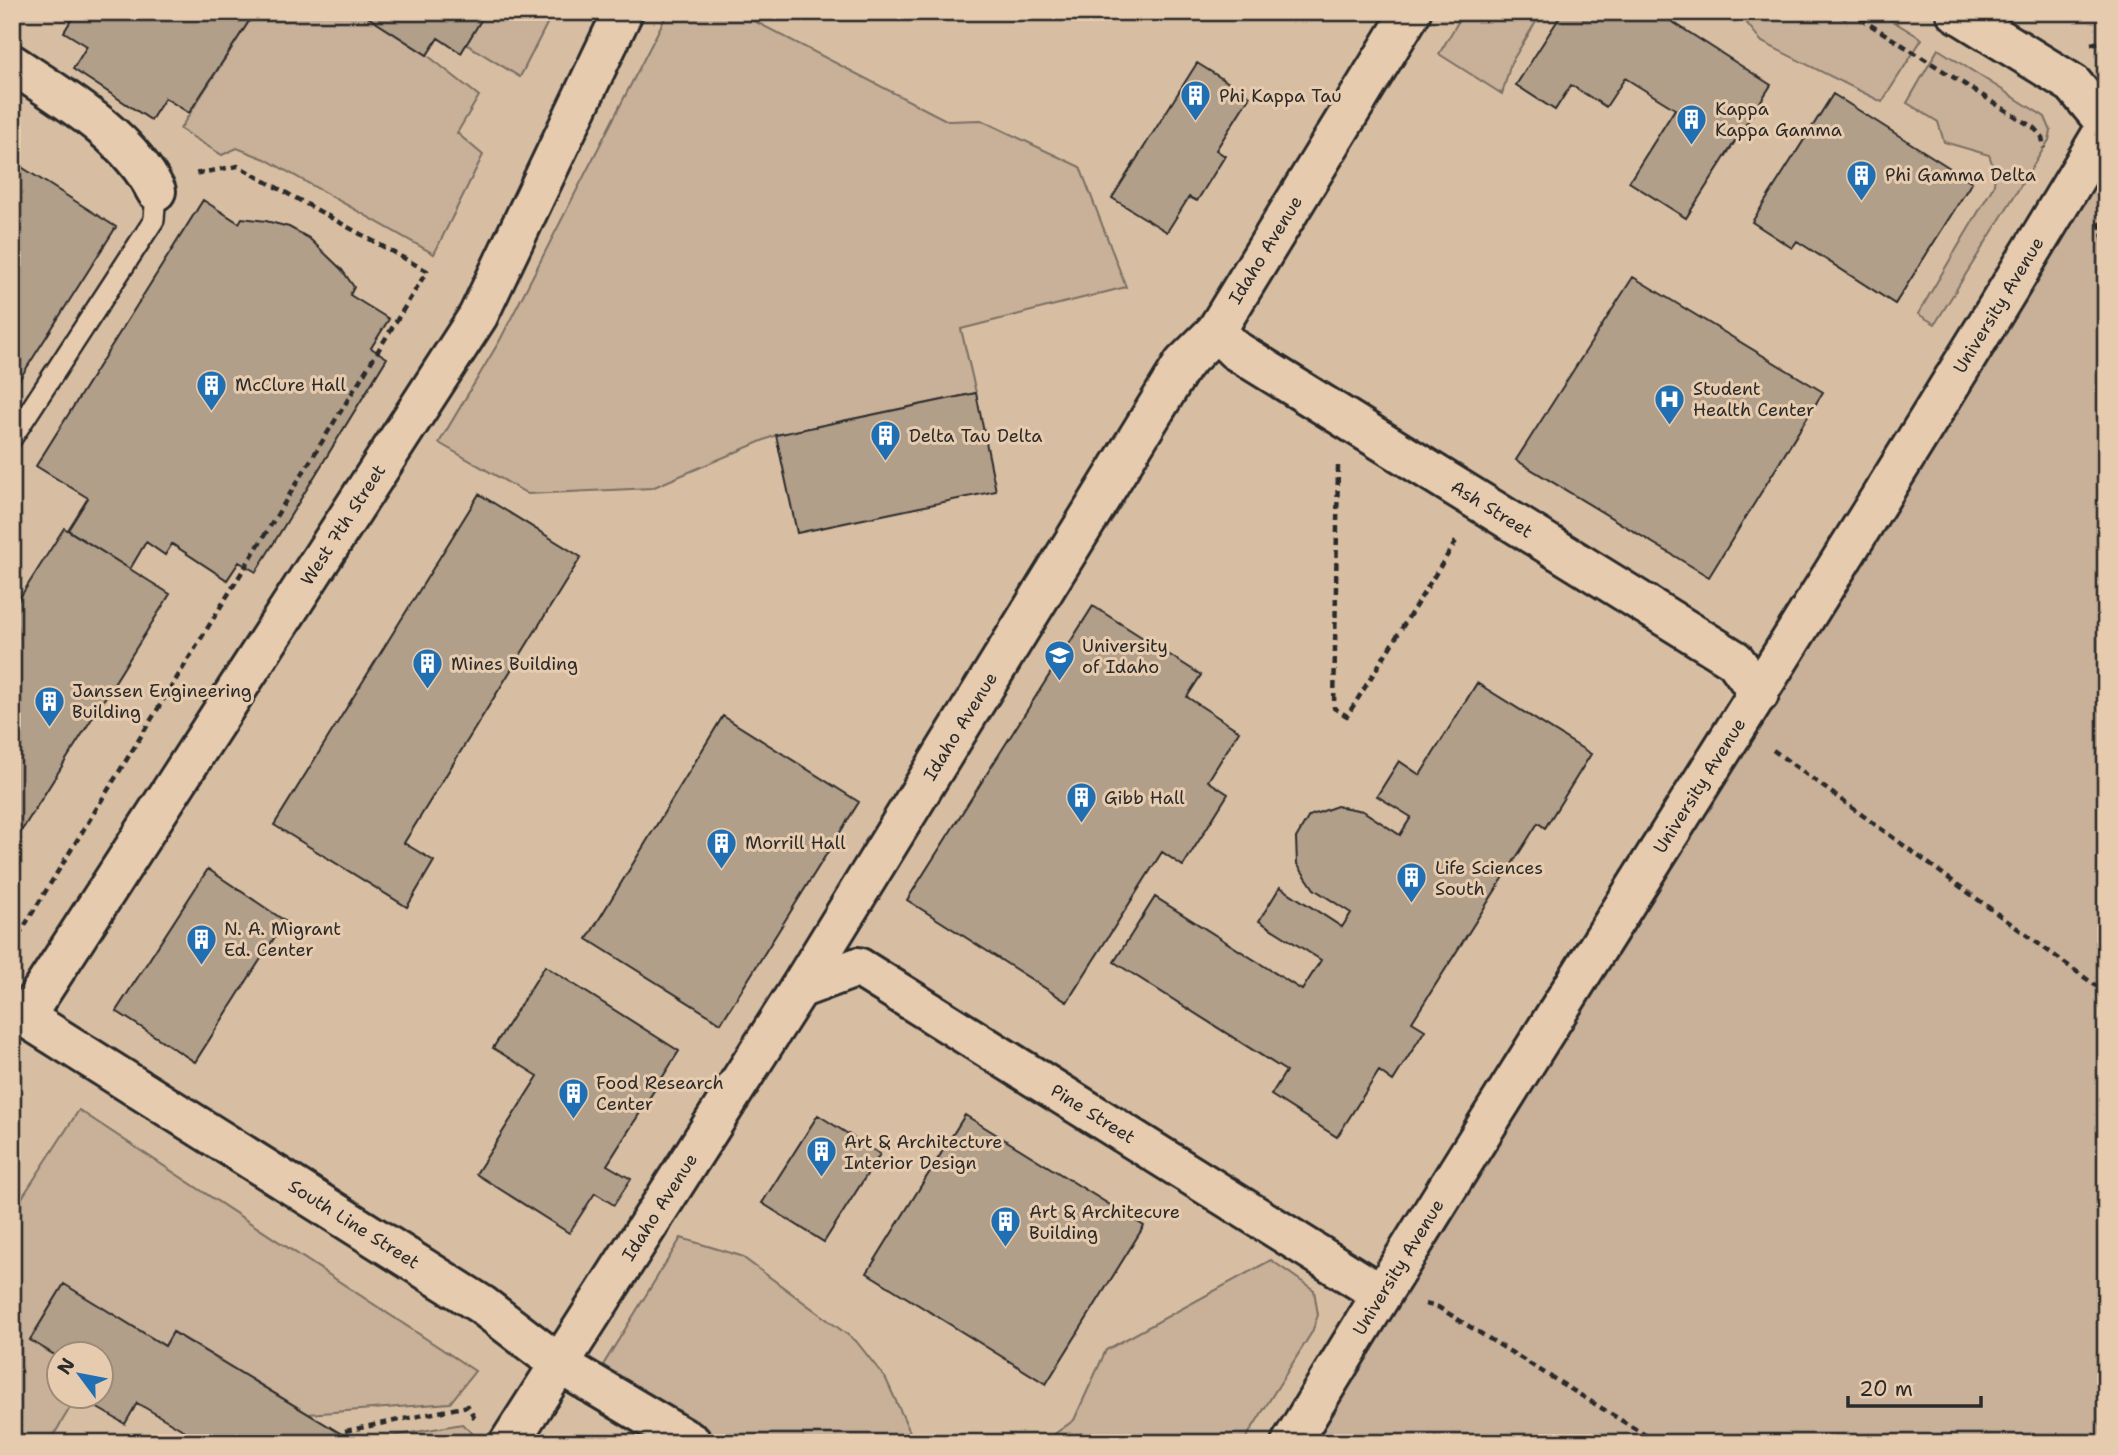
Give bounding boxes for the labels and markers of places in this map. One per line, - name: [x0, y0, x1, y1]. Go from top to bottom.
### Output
- building icon: Phi Kappa Tau: [1179, 79, 1213, 123]
- place label: Phi Kappa Tau: [1219, 84, 1342, 108]
- place label: Kappa Kappa Gamma: [1715, 97, 1842, 142]
- building icon: Kappa Kappa Gamma: [1675, 102, 1709, 146]
- building icon: Phi Gamma Delta: [1845, 158, 1879, 202]
- place label: Phi Gamma Delta: [1885, 163, 2036, 187]
- building icon: McClure Hall: [195, 368, 229, 412]
- place label: McClure Hall: [235, 373, 346, 397]
- place label: Student Health Center: [1693, 377, 1815, 422]
- hospital icon: Student Health Center: [1653, 382, 1687, 426]
- building icon: Delta Tau Delta: [869, 419, 903, 463]
- place label: Delta Tau Delta: [909, 424, 1043, 448]
- place label: University of Idaho: [1082, 634, 1168, 679]
- school or university icon: University of Idaho: [1042, 639, 1076, 683]
- building icon: Mines Building: [411, 647, 445, 691]
- place label: Mines Building: [451, 652, 578, 676]
- place label: Janssen Engineering Building: [72, 679, 252, 724]
- building icon: Janssen Engineering Building: [32, 684, 66, 728]
- building icon: Gibb Hall: [1064, 781, 1098, 825]
- place label: Gibb Hall: [1104, 786, 1185, 810]
- building icon: Morrill Hall: [705, 826, 739, 870]
- place label: Morrill Hall: [745, 831, 846, 855]
- place label: Life Sciences South: [1435, 856, 1543, 901]
- building icon: Life Sciences South: [1395, 861, 1429, 905]
- place label: N. A. Migrant Ed. Center: [224, 917, 341, 962]
- building icon: N. A. Migrant Ed. Center: [184, 922, 218, 966]
- place label: Food Research Center: [596, 1071, 724, 1116]
- building icon: Food Research Center: [556, 1076, 590, 1120]
- place label: Art & Architecture Interior Design: [844, 1130, 1003, 1175]
- building icon: Art & Architecture Interior Design: [804, 1135, 838, 1179]
- place label: Art & Architecure Building: [1029, 1200, 1180, 1245]
- building icon: Art & Architecure Building: [989, 1205, 1023, 1249]

